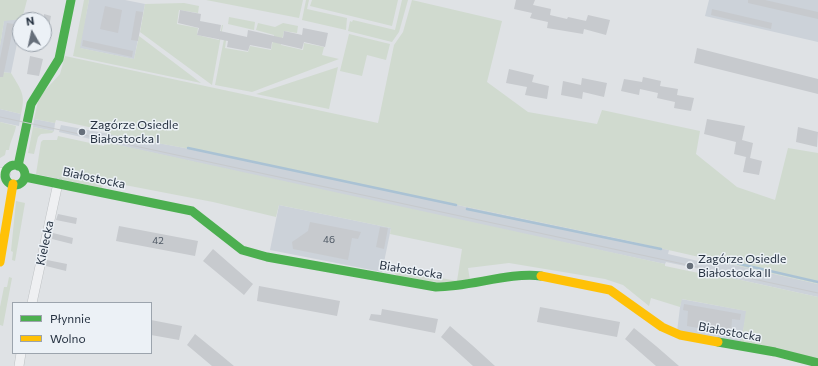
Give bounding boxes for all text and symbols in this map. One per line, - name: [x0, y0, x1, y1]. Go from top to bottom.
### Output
- north arrow: [12, 12, 52, 52]
- text: N: [25, 14, 35, 28]
- place label: Zagórze Osiedle Białostocka I: [90, 118, 178, 146]
- marker: Zagórze Osiedle Białostocka I: [77, 127, 87, 137]
- street label: Białostocka: [61, 164, 127, 192]
- street label: Kielecka: [33, 219, 57, 267]
- house number: 46: [323, 234, 335, 246]
- house number: 42: [152, 235, 164, 247]
- place label: Zagórze Osiedle Białostocka II: [698, 252, 786, 280]
- street label: Białostocka: [378, 258, 444, 282]
- marker: Zagórze Osiedle Białostocka II: [685, 261, 695, 271]
- legend: [12, 302, 152, 354]
- text: Płynnie: [50, 311, 91, 325]
- street label: Białostocka: [697, 319, 763, 345]
- text: Wolno: [50, 331, 86, 345]

